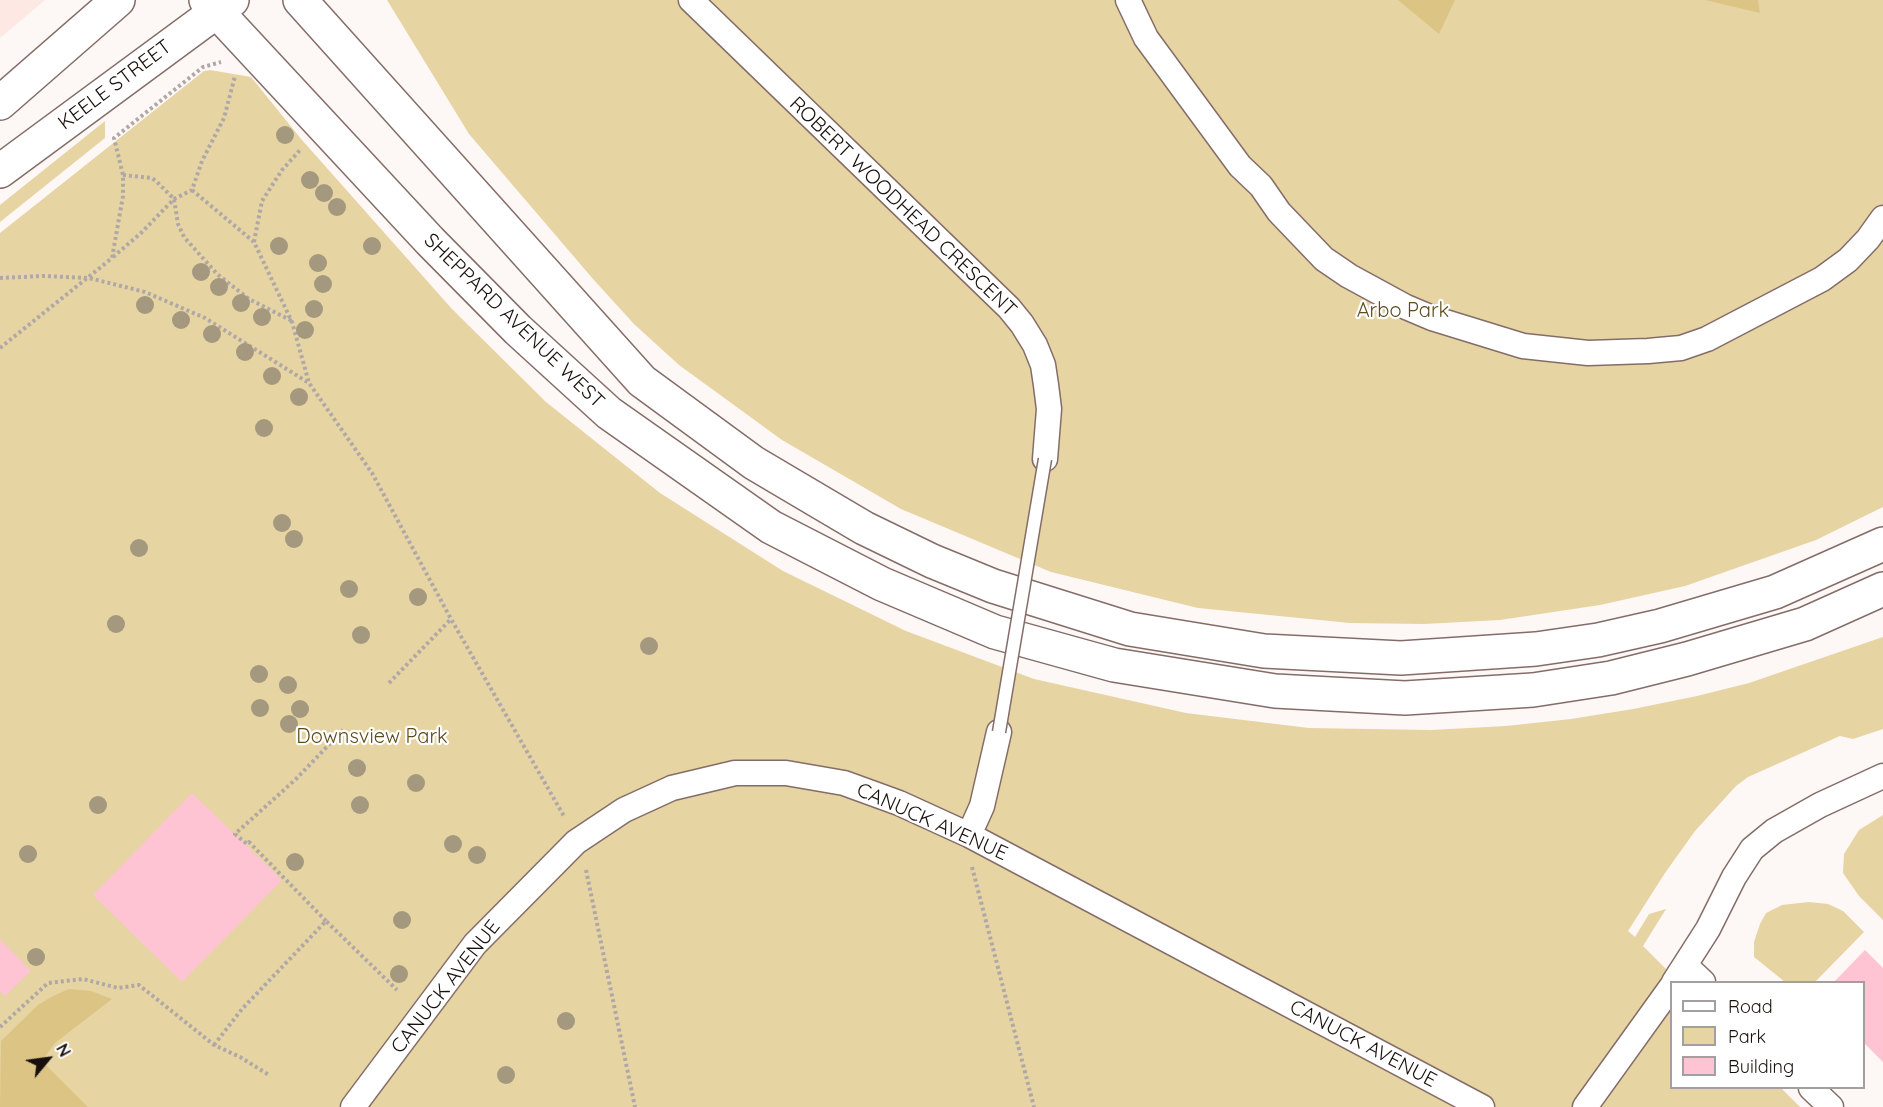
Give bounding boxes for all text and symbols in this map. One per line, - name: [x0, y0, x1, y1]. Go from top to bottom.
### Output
- street label: KEELE STREET: [54, 35, 176, 135]
- street label: ROBERT WOODHEAD CRESCENT: [784, 92, 1022, 322]
- street label: SHEPPARD AVENUE WEST: [419, 228, 609, 414]
- park label: Arbo Park: [1357, 299, 1449, 323]
- park label: Downsview Park: [296, 725, 448, 749]
- street label: CANUCK AVENUE: [853, 778, 1011, 866]
- street label: CANUCK AVENUE: [386, 915, 506, 1059]
- legend: [1670, 981, 1865, 1089]
- street label: CANUCK AVENUE: [1286, 995, 1440, 1093]
- text: Road: [1728, 995, 1773, 1018]
- text: Park: [1728, 1025, 1766, 1048]
- north arrow: [18, 1029, 78, 1089]
- text: N: [52, 1040, 75, 1060]
- text: Building: [1728, 1055, 1794, 1078]

